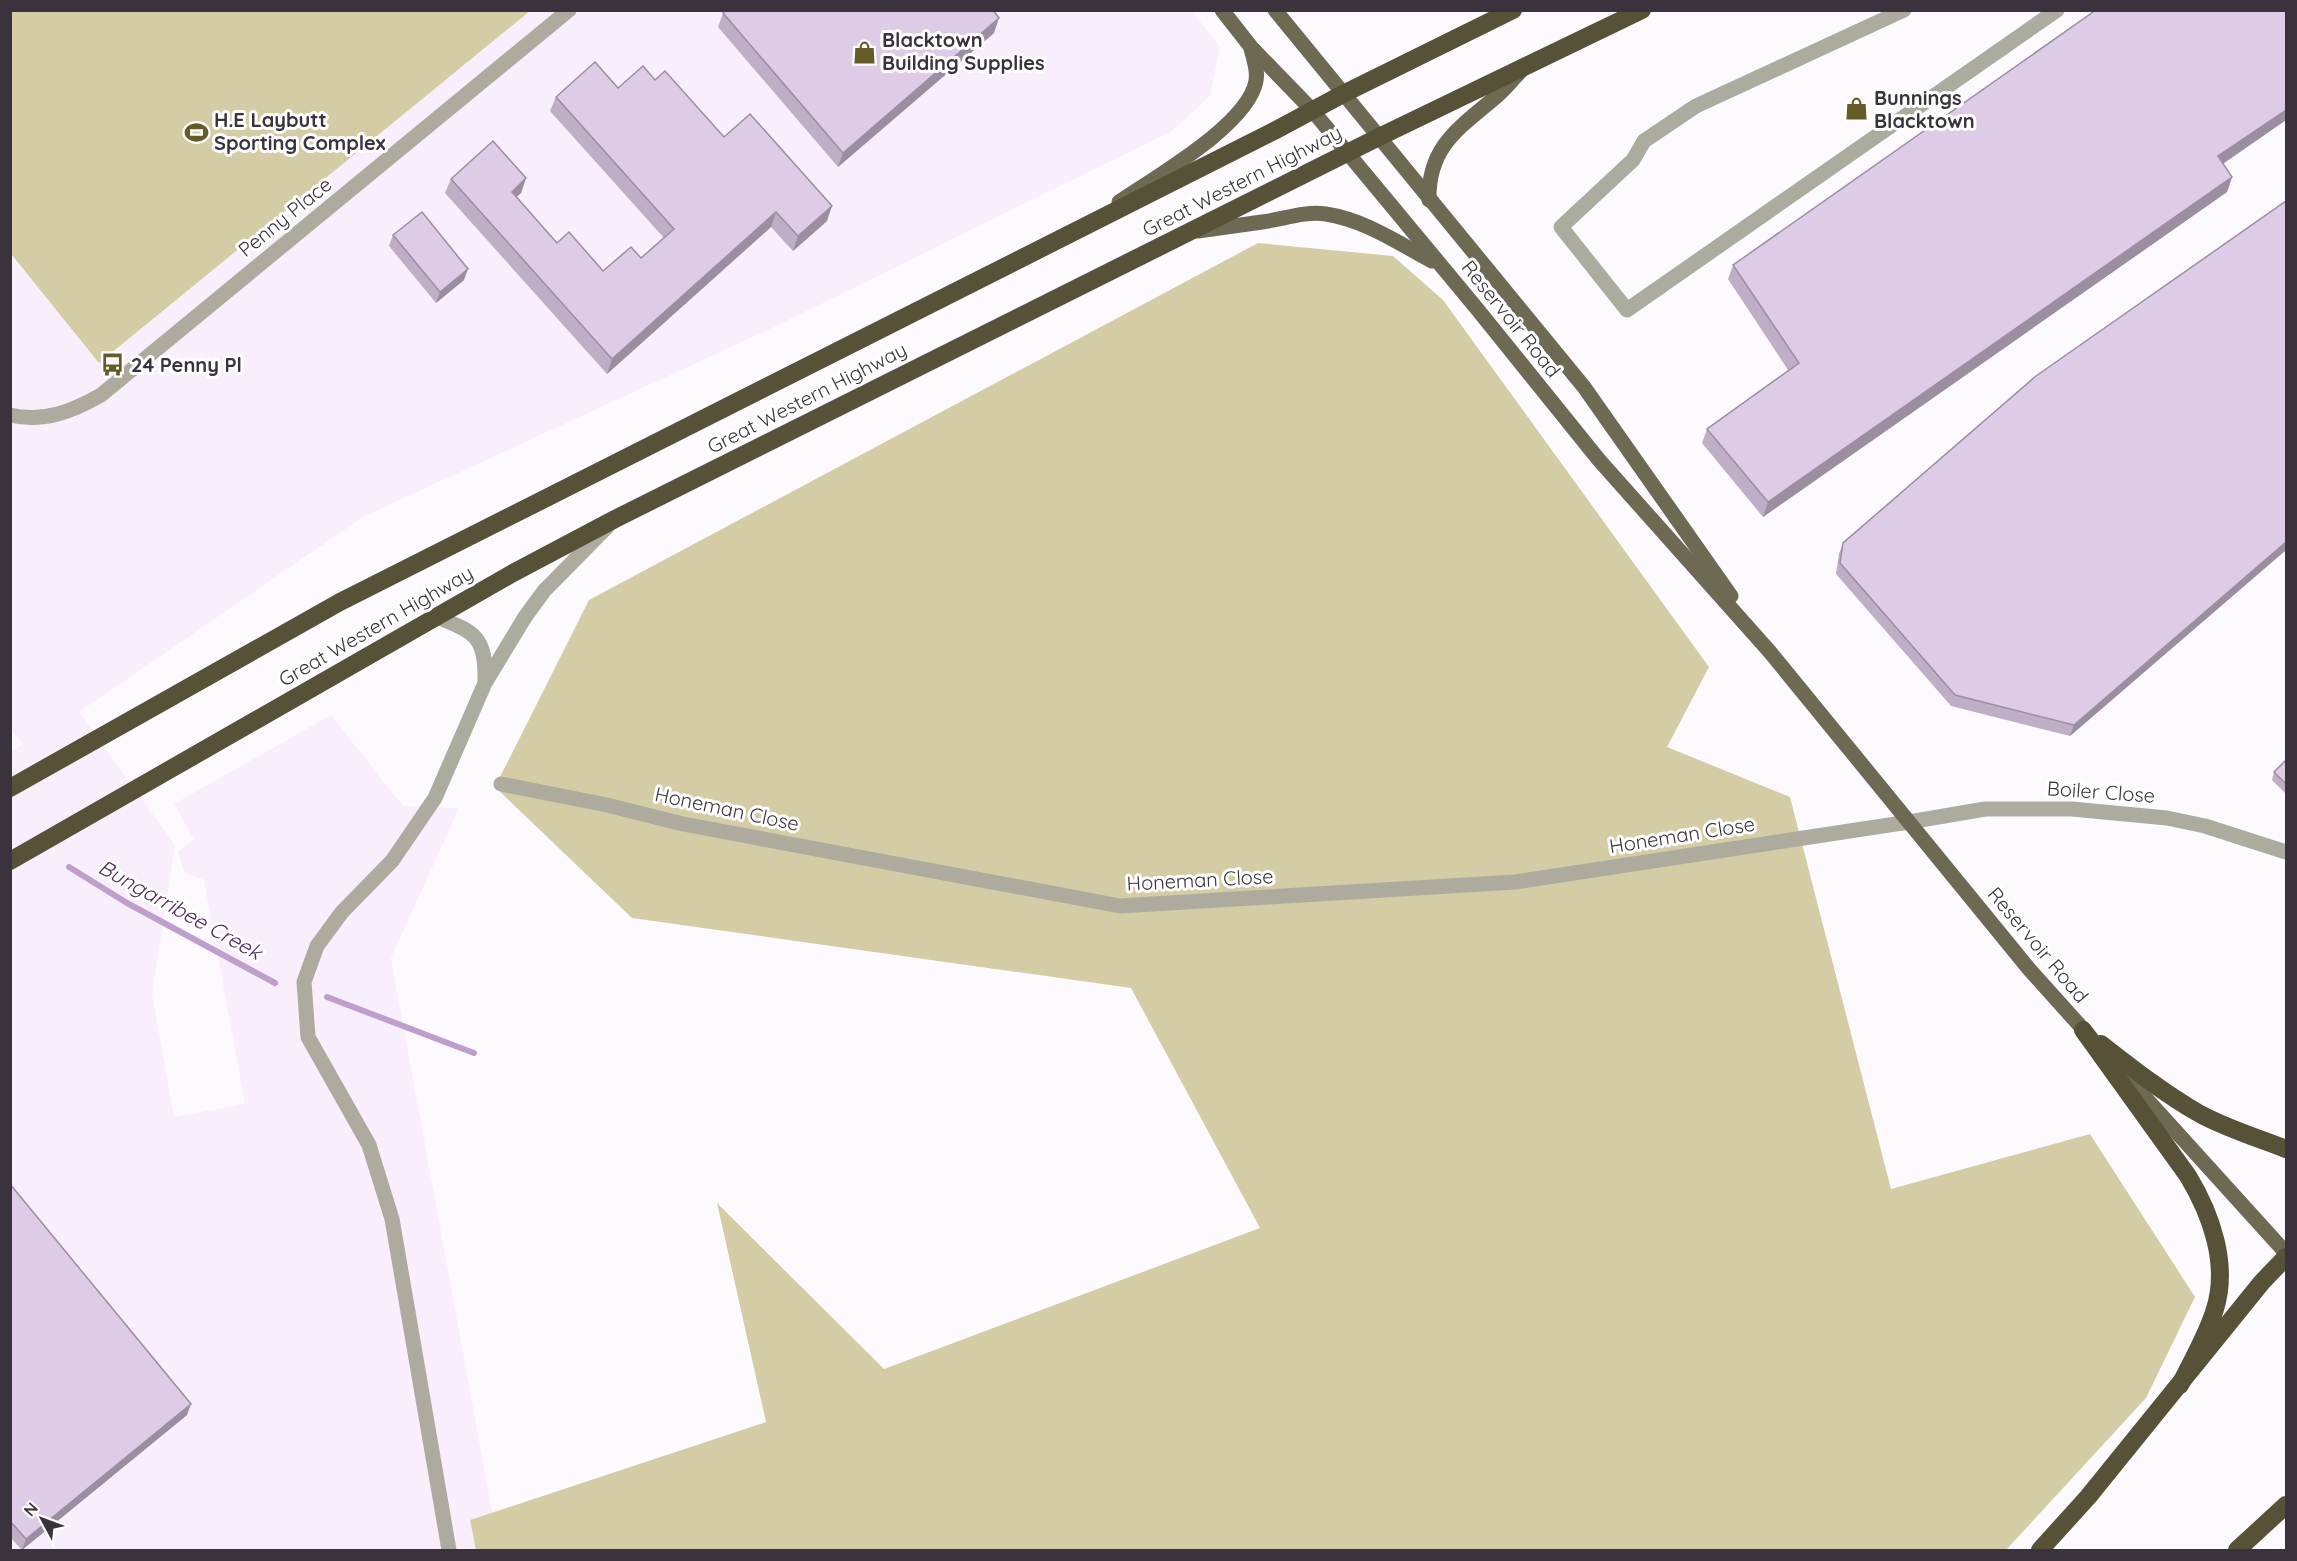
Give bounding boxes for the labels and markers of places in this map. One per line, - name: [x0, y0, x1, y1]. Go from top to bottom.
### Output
- place label: Blacktown Building Supplies: [882, 27, 1045, 75]
- shop icon: Blacktown Building Supplies: [851, 39, 877, 65]
- place label: Bunnings Blacktown: [1874, 85, 1975, 133]
- shop icon: Bunnings Blacktown: [1843, 96, 1869, 122]
- place label: H.E Laybutt Sporting Complex: [214, 107, 386, 155]
- sports icon: H.E Laybutt Sporting Complex: [183, 119, 209, 145]
- bus stop icon: 24 Penny Pl: [100, 352, 126, 378]
- place label: 24 Penny Pl: [131, 352, 242, 377]

